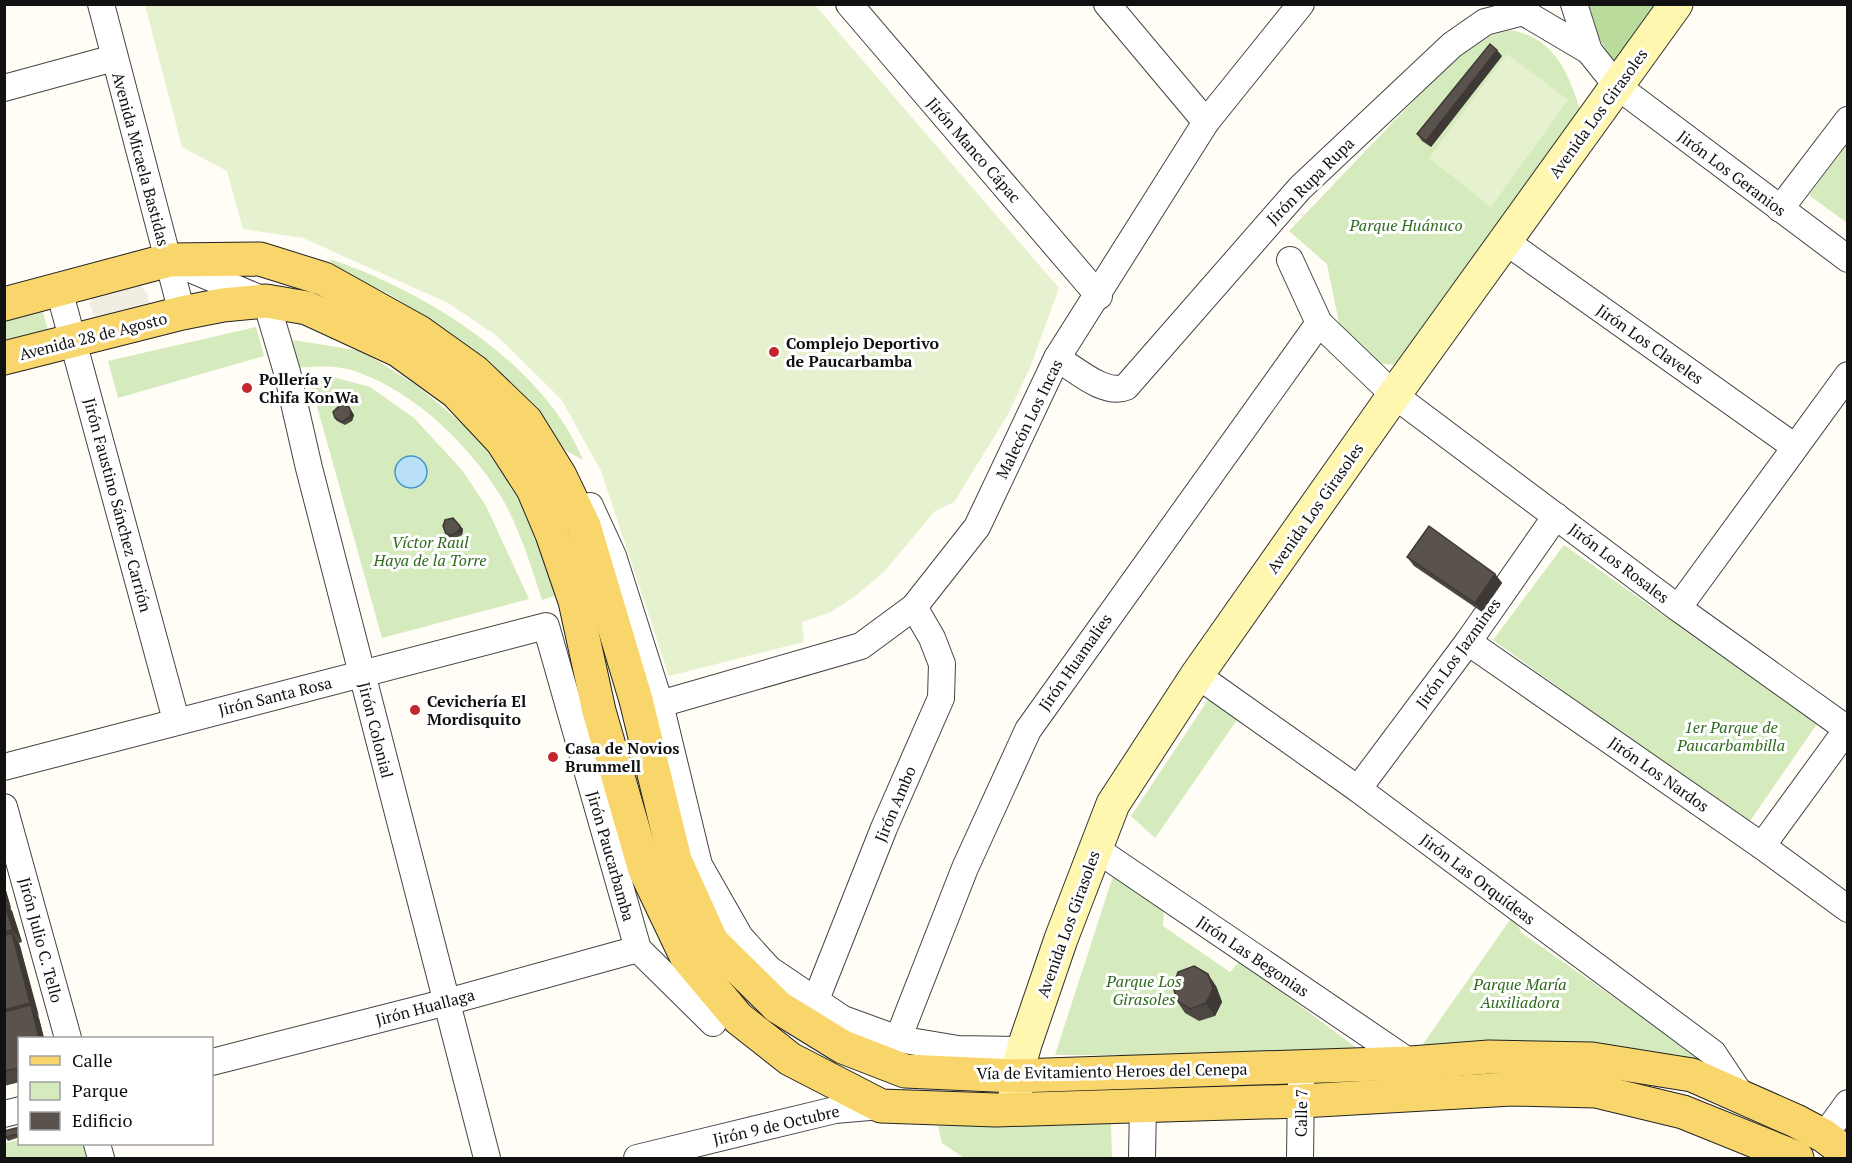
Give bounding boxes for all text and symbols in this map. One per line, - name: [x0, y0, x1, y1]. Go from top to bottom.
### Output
- street label: Avenida Los Girasoles: [1544, 44, 1652, 182]
- street label: Avenida Micaela Bastidas: [107, 70, 175, 249]
- street label: Jirón Manco Cápac: [922, 93, 1026, 207]
- street label: Jirón Los Geranios: [1673, 125, 1791, 221]
- street label: Jirón Rupa Rupa: [1261, 132, 1359, 230]
- park label: Parque Huánuco: [1348, 214, 1463, 236]
- street label: Jirón Los Claveles: [1592, 299, 1708, 389]
- street label: Avenida 28 de Agosto: [17, 307, 169, 365]
- place label: Complejo Deportivo de Paucarbamba: [786, 332, 940, 372]
- marker: Complejo Deportivo de Paucarbamba: [767, 345, 781, 359]
- street label: Malecón Los Incas: [991, 356, 1067, 482]
- place label: Pollería y Chifa KonWa: [259, 368, 359, 408]
- marker: Pollería y Chifa KonWa: [240, 381, 254, 395]
- street label: Jirón Faustino Sánchez Carrión: [79, 395, 157, 615]
- street label: Avenida Los Girasoles: [1262, 438, 1368, 578]
- street label: Jirón Los Rosales: [1564, 518, 1674, 608]
- park label: Víctor Raul Haya de la Torre: [372, 531, 487, 571]
- street label: Jirón Los Jazmines: [1410, 593, 1506, 713]
- street label: Jirón Huamalies: [1033, 609, 1117, 715]
- street label: Jirón Santa Rosa: [216, 671, 334, 721]
- street label: Jirón Colonial: [353, 680, 399, 781]
- place label: Cevichería El Mordisquito: [427, 690, 526, 730]
- marker: Cevichería El Mordisquito: [408, 703, 422, 717]
- park label: 1er Parque de Paucarbambilla: [1676, 716, 1785, 756]
- street label: Jirón Los Nardos: [1604, 731, 1714, 817]
- place label: Casa de Novios Brummell: [565, 737, 679, 777]
- marker: Casa de Novios Brummell: [546, 750, 560, 764]
- street label: Jirón Ambo: [869, 762, 921, 845]
- street label: Jirón Paucarbamba: [582, 788, 640, 924]
- street label: Jirón Las Orquídeas: [1416, 828, 1540, 930]
- street label: Avenida Los Girasoles: [1031, 847, 1105, 1001]
- street label: Jirón Julio C. Tello: [14, 875, 68, 1005]
- street label: Jirón Las Begonias: [1193, 910, 1313, 1002]
- park label: Parque Los Girasoles: [1105, 970, 1182, 1010]
- park label: Parque María Auxiliadora: [1472, 973, 1567, 1013]
- street label: Jirón Huallaga: [373, 983, 477, 1031]
- legend: [18, 1037, 213, 1145]
- text: Calle: [72, 1048, 113, 1072]
- street label: Vía de Evitamiento Heroes del Cenepa: [976, 1058, 1248, 1084]
- text: Parque: [72, 1078, 128, 1102]
- street label: Calle 7: [1290, 1089, 1312, 1137]
- street label: Jirón 9 de Octubre: [711, 1100, 841, 1150]
- text: Edificio: [72, 1108, 132, 1132]

